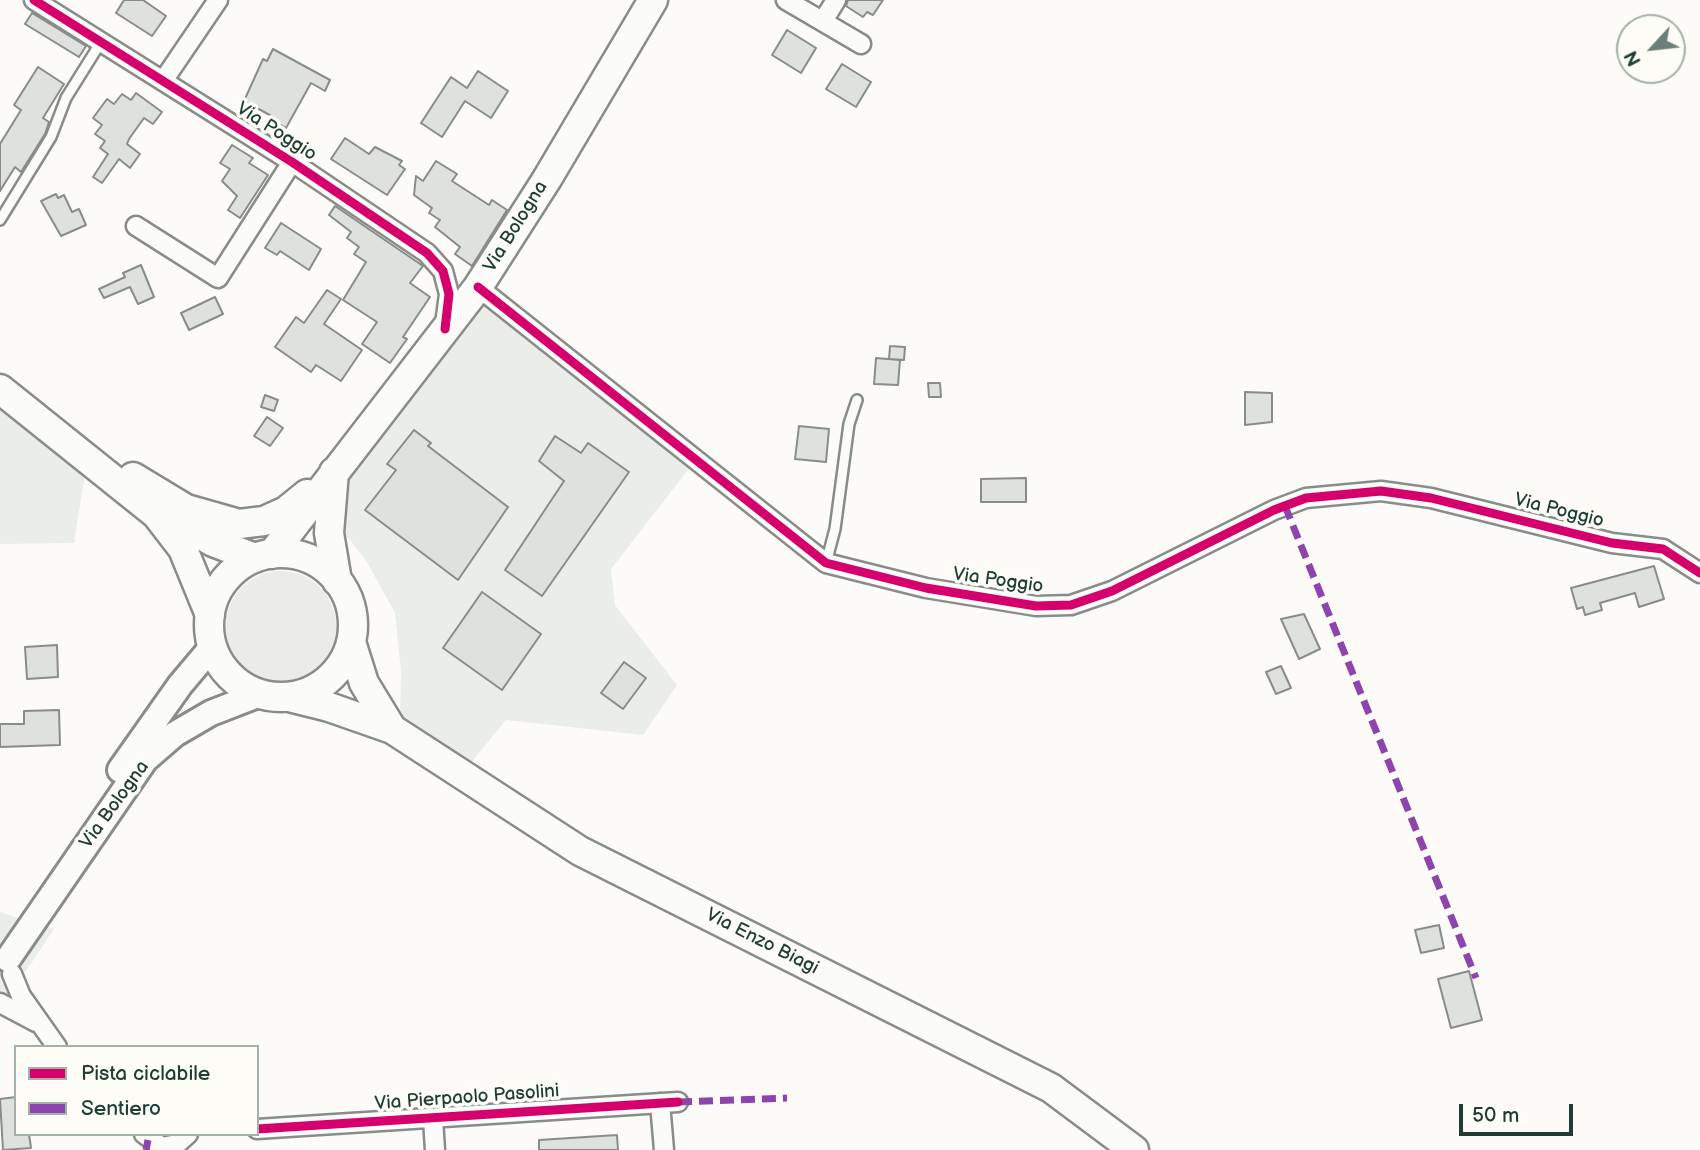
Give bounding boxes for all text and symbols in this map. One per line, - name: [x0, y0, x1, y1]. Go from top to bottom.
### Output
- north arrow: [1616, 14, 1686, 84]
- text: N: [1620, 46, 1647, 69]
- street label: Via Poggio: [232, 98, 320, 166]
- street label: Via Bologna: [479, 177, 553, 277]
- street label: Via Poggio: [1512, 489, 1606, 533]
- street label: Via Poggio: [951, 563, 1045, 599]
- street label: Via Bologna: [75, 757, 155, 853]
- street label: Via Enzo Biagi: [702, 904, 822, 980]
- legend: [14, 1045, 259, 1136]
- text: Pista ciclabile: [81, 1061, 210, 1086]
- street label: Via Pierpaolo Pasolini: [374, 1080, 560, 1116]
- scale bar: [1462, 1090, 1576, 1134]
- text: Sentiero: [81, 1096, 161, 1121]
- text: 50 m: [1472, 1103, 1519, 1128]

